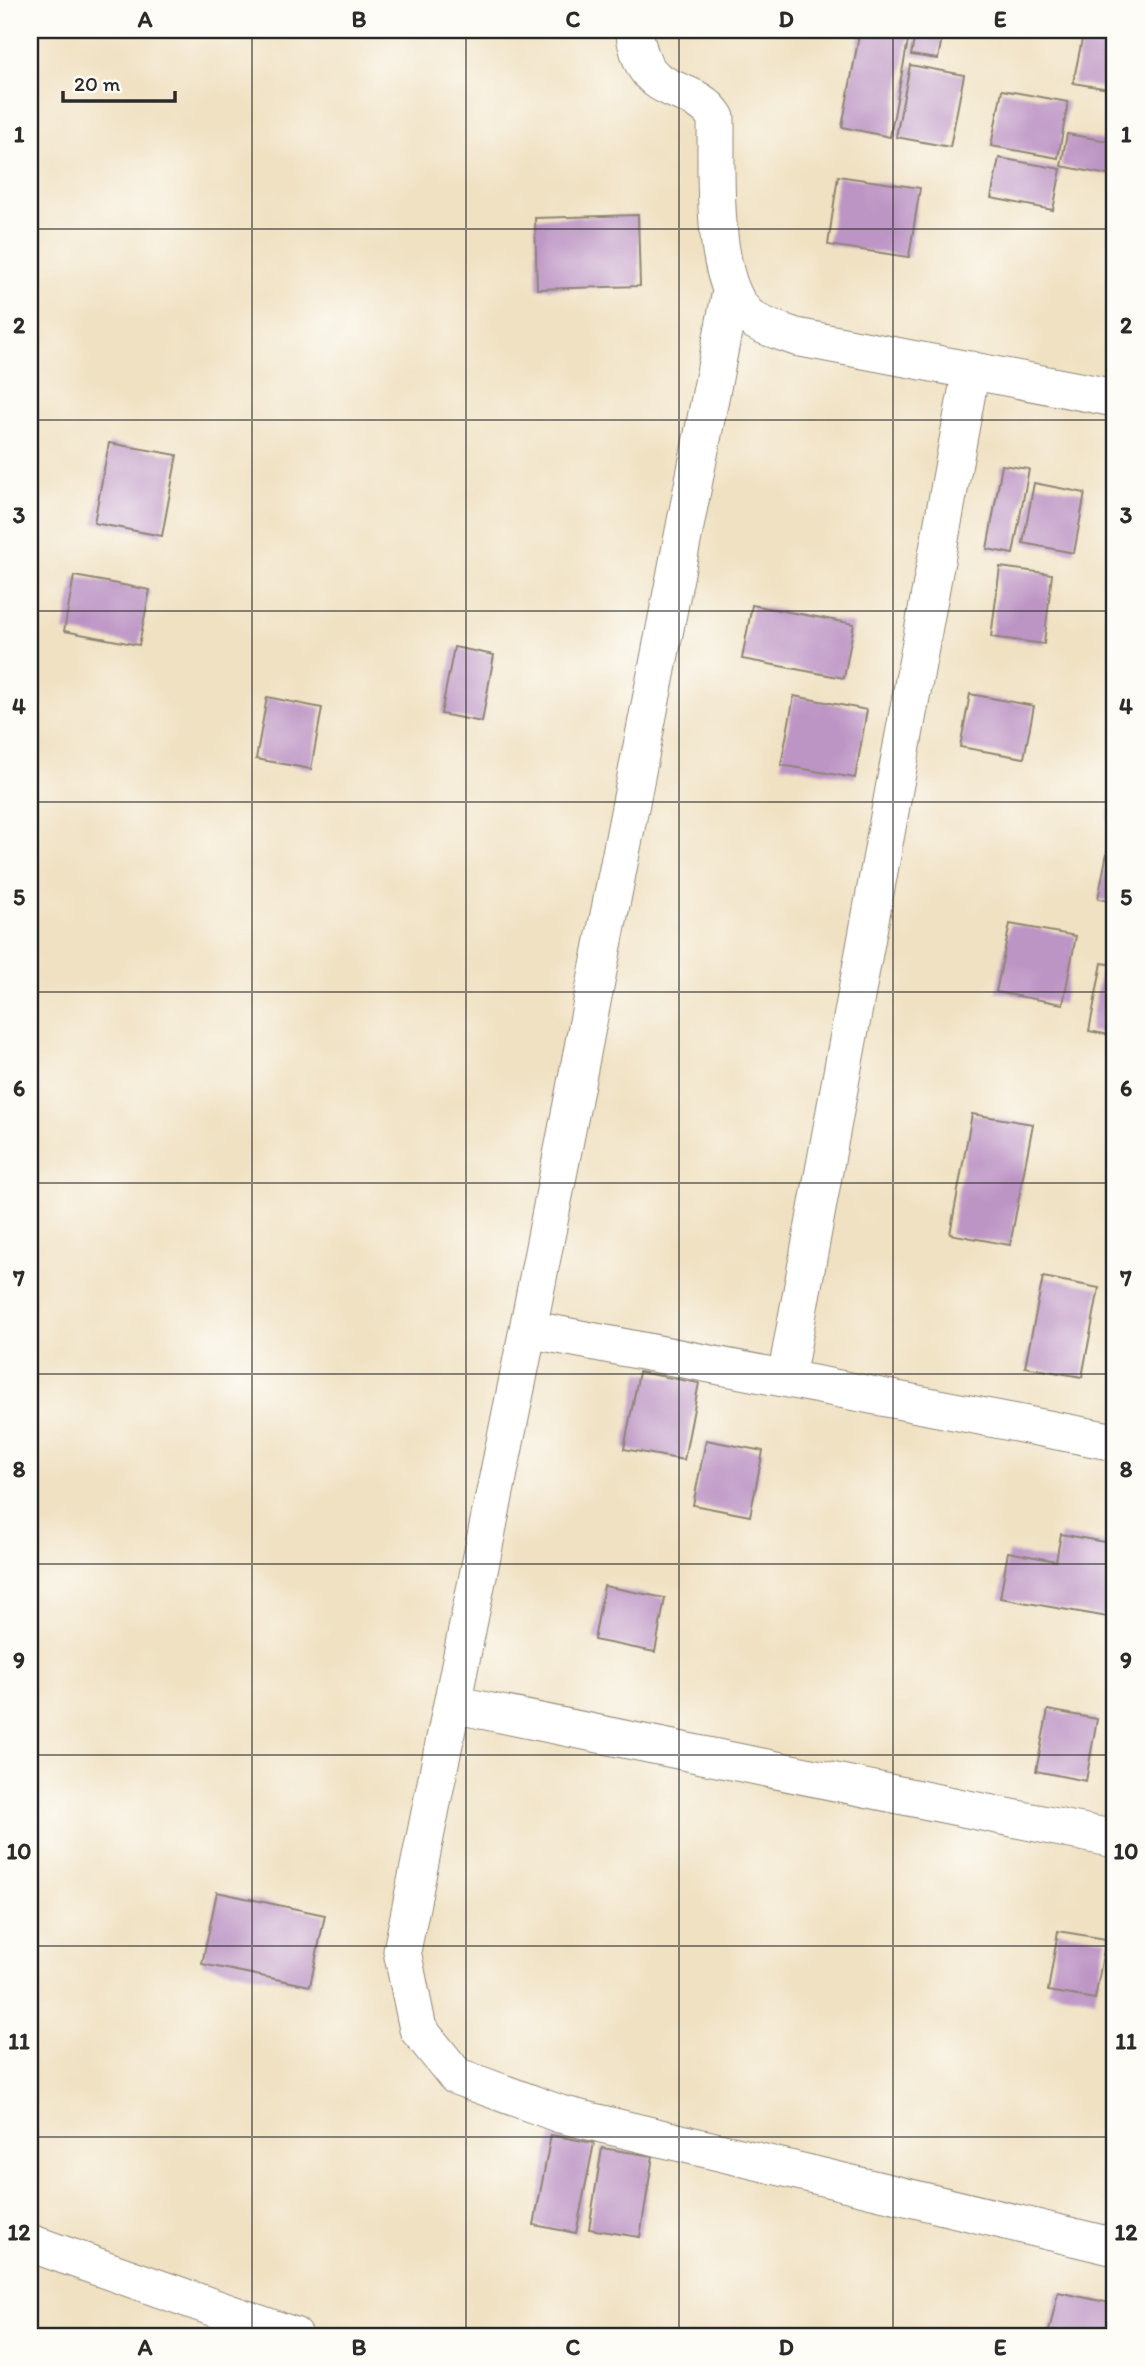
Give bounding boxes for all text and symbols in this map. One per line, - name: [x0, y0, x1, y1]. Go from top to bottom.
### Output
- text: A: [137, 5, 153, 33]
- text: B: [352, 5, 367, 33]
- text: C: [566, 5, 581, 33]
- text: D: [778, 5, 794, 33]
- text: E: [994, 5, 1007, 33]
- scale bar: [63, 60, 175, 104]
- text: 20 m: [74, 71, 121, 96]
- text: 1: [14, 120, 25, 148]
- text: 1: [1121, 120, 1132, 148]
- text: 2: [13, 311, 26, 339]
- text: 2: [1120, 311, 1133, 339]
- text: 3: [13, 501, 26, 529]
- text: 3: [1120, 501, 1133, 529]
- text: 4: [12, 692, 26, 720]
- text: 4: [1119, 692, 1133, 720]
- text: 5: [13, 883, 25, 911]
- text: 5: [1120, 883, 1132, 911]
- text: 6: [13, 1074, 25, 1102]
- text: 6: [1120, 1074, 1132, 1102]
- text: 7: [12, 1264, 25, 1292]
- text: 7: [1119, 1264, 1132, 1292]
- text: 8: [13, 1455, 26, 1483]
- text: 8: [1120, 1455, 1133, 1483]
- text: 9: [13, 1646, 25, 1674]
- text: 9: [1120, 1646, 1132, 1674]
- text: 10: [7, 1837, 31, 1865]
- text: 10: [1114, 1837, 1138, 1865]
- text: 11: [8, 2027, 30, 2055]
- text: 11: [1115, 2027, 1137, 2055]
- text: 12: [8, 2218, 31, 2246]
- text: 12: [1115, 2218, 1138, 2246]
- text: A: [137, 2333, 153, 2361]
- text: B: [352, 2333, 367, 2361]
- text: C: [566, 2333, 581, 2361]
- text: D: [778, 2333, 794, 2361]
- text: E: [994, 2333, 1007, 2361]

